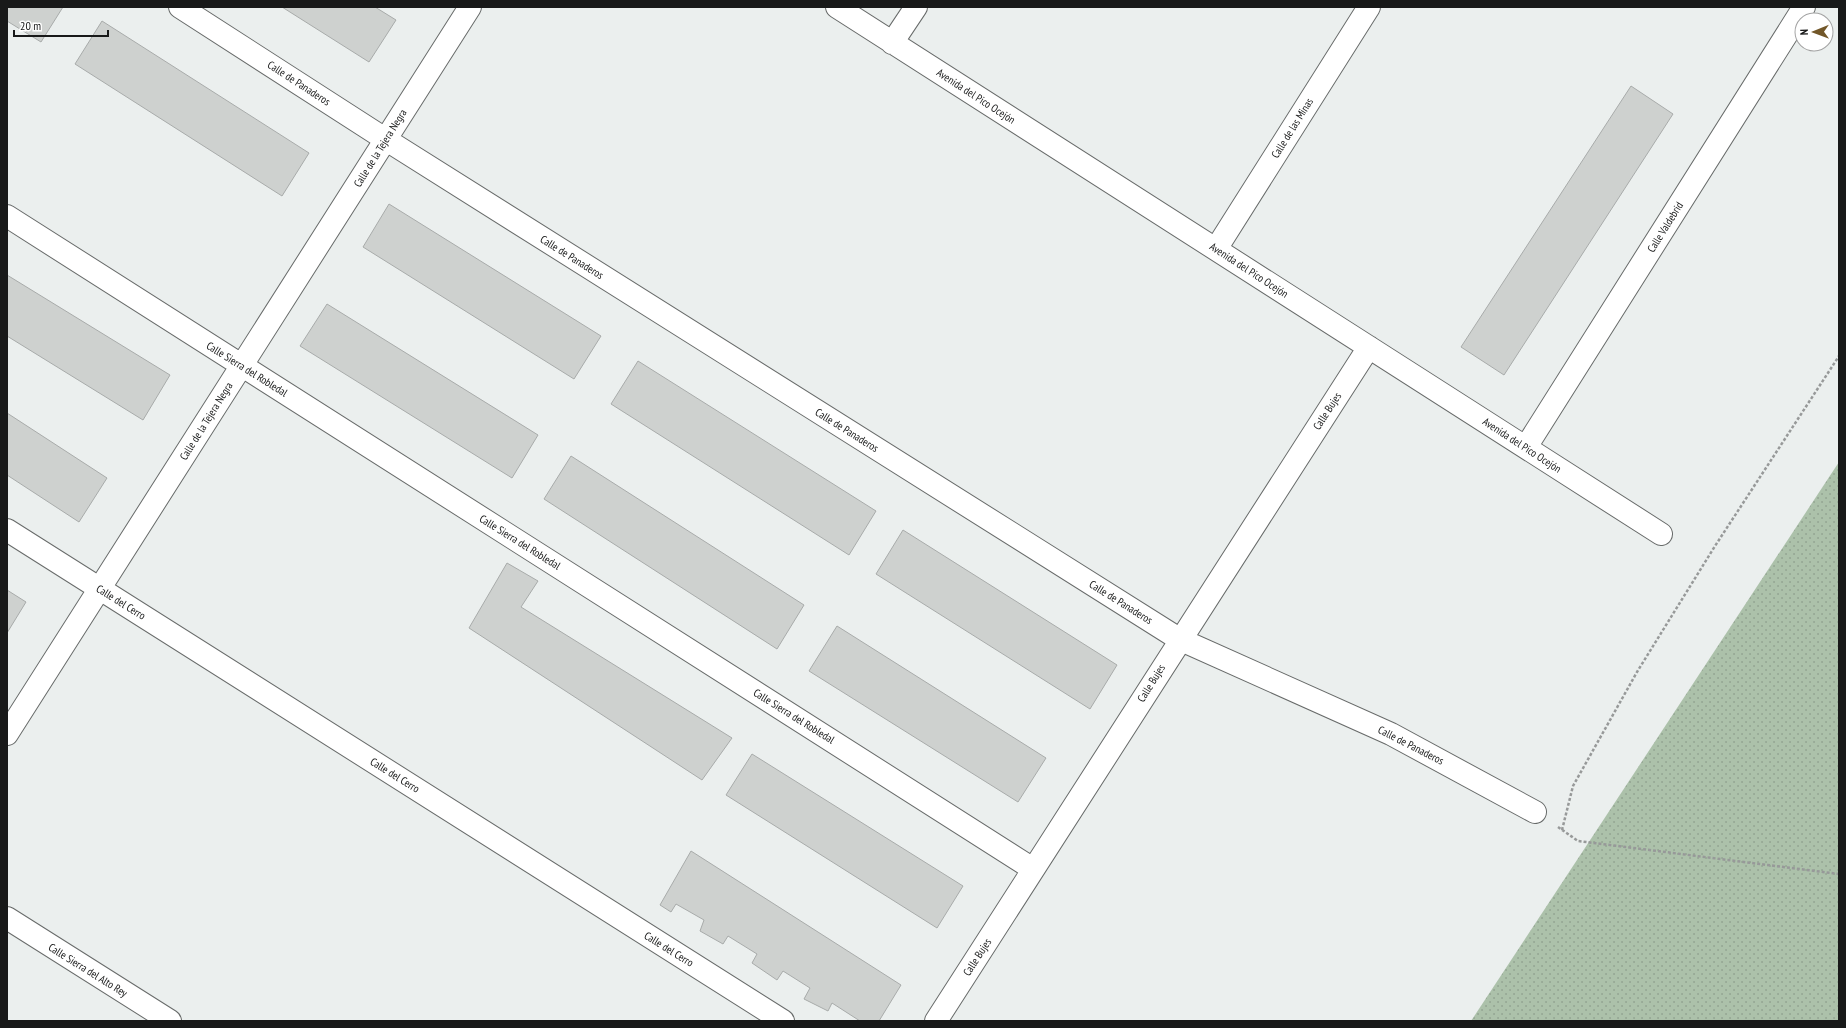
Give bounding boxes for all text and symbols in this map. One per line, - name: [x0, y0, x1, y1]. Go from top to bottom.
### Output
- scale bar: [14, 12, 108, 38]
- north arrow: [1794, 12, 1834, 52]
- text: 20 m: [20, 18, 41, 33]
- text: N: [1797, 29, 1811, 35]
- street label: Calle de Panaderos: [265, 58, 333, 109]
- street label: Avenida del Pico Ocejón: [934, 65, 1018, 127]
- street label: Calle de las Minas: [1268, 95, 1316, 161]
- street label: Calle de la Tejera Negra: [350, 106, 410, 190]
- street label: Calle Valdebrid: [1644, 199, 1686, 255]
- street label: Calle de Panaderos: [538, 232, 606, 282]
- street label: Avenida del Pico Ocejón: [1207, 239, 1291, 301]
- street label: Calle Sierra del Robledal: [204, 338, 291, 400]
- street label: Calle de la Tejera Negra: [176, 379, 236, 463]
- street label: Calle Bujes: [1310, 389, 1344, 432]
- street label: Calle de Panaderos: [813, 405, 881, 455]
- street label: Avenida del Pico Ocejón: [1480, 414, 1564, 476]
- street label: Calle Sierra del Robledal: [477, 511, 564, 573]
- street label: Calle de Panaderos: [1087, 577, 1155, 627]
- street label: Calle del Cerro: [94, 581, 148, 623]
- street label: Calle Bujes: [1134, 661, 1168, 704]
- street label: Calle Sierra del Robledal: [751, 685, 838, 747]
- street label: Calle de Panaderos: [1376, 722, 1447, 768]
- street label: Calle del Cerro: [368, 754, 422, 796]
- street label: Calle del Cerro: [642, 928, 696, 970]
- street label: Calle Bujes: [960, 935, 994, 978]
- street label: Calle Sierra del Alto Rey: [46, 940, 131, 1000]

